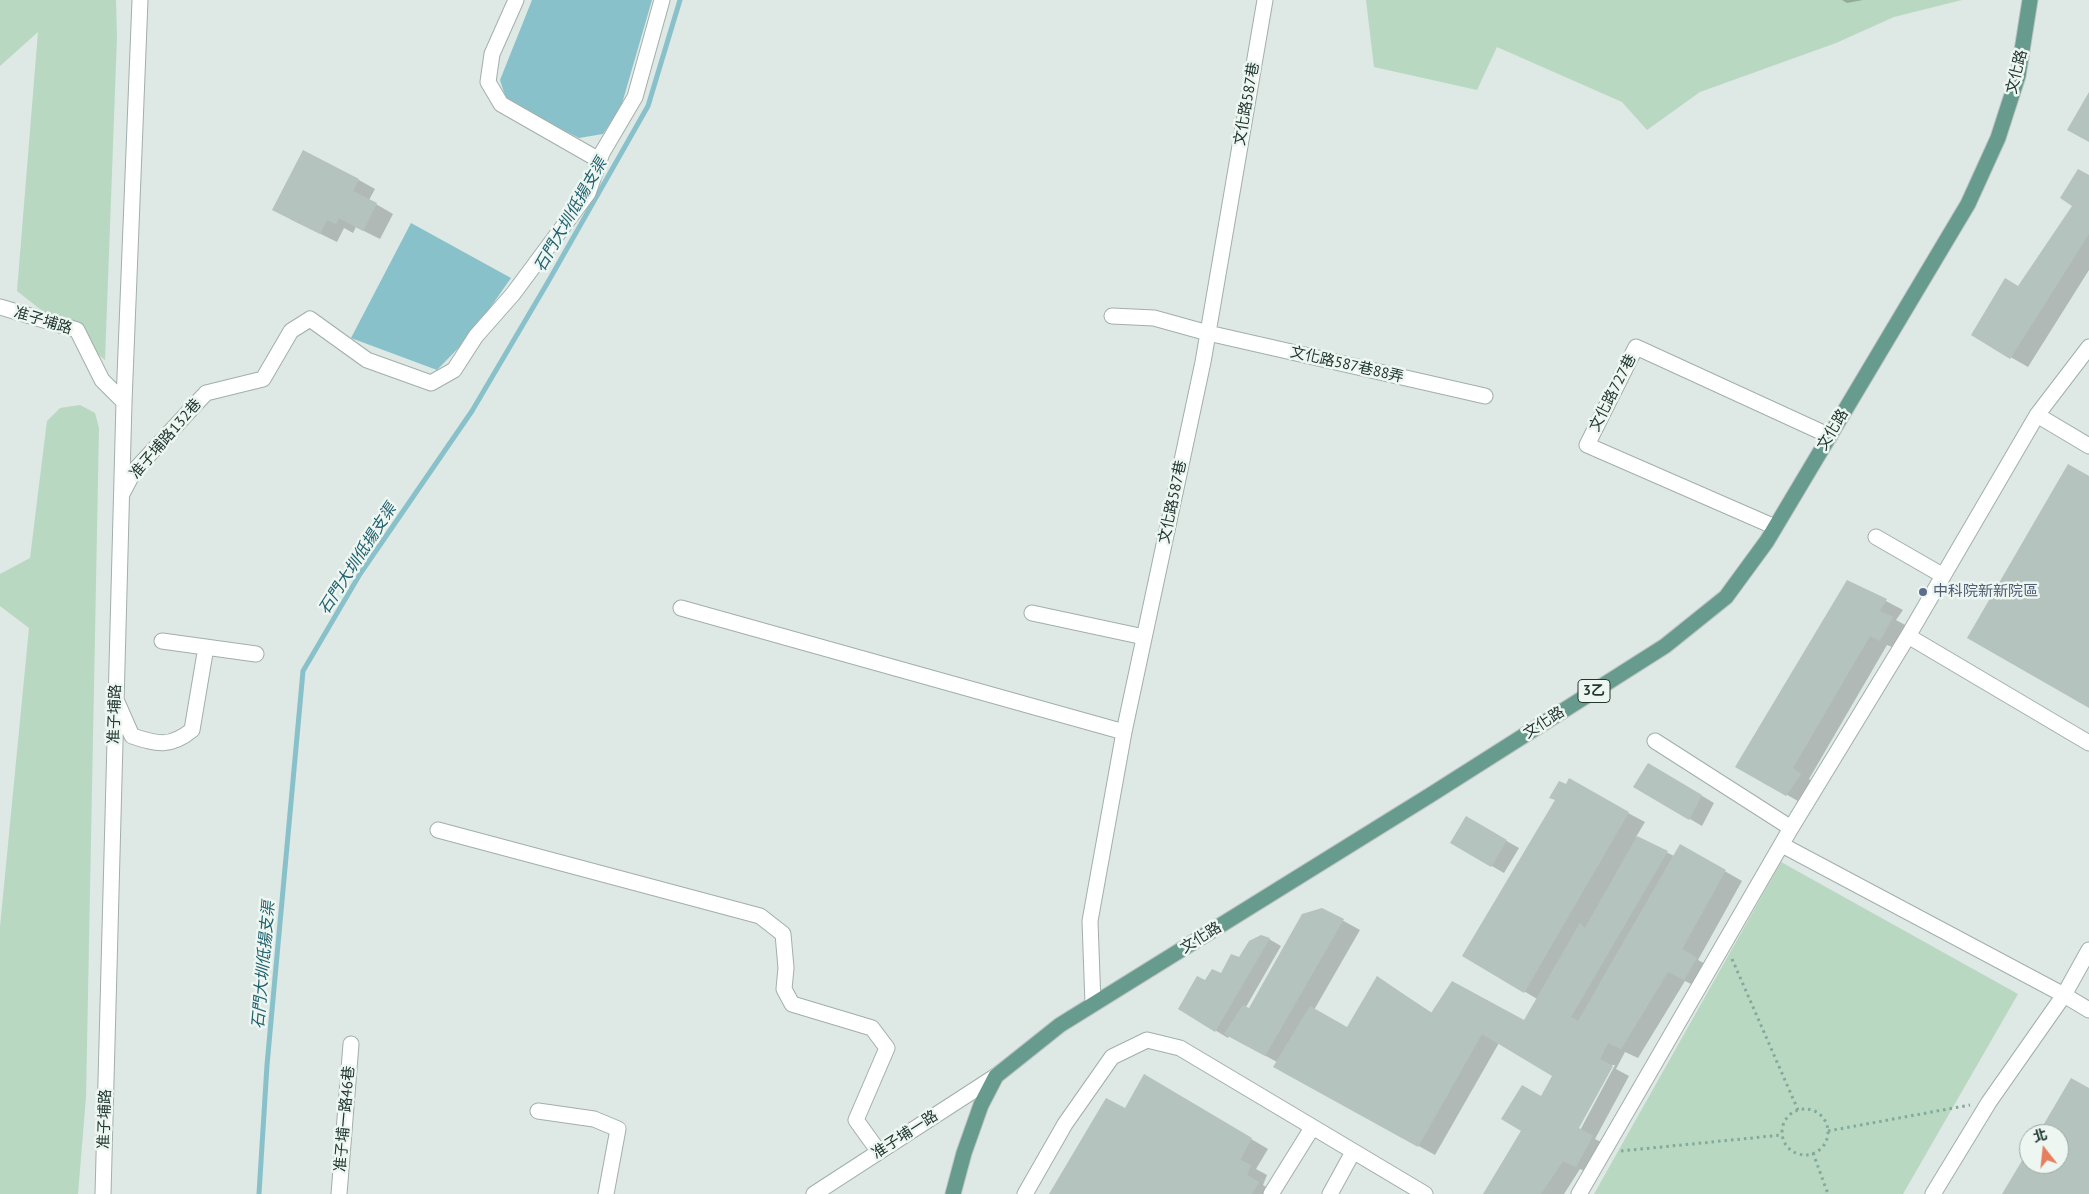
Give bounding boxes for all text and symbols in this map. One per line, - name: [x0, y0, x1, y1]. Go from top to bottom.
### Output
- street label: 文化路: [2003, 48, 2031, 96]
- street label: 文化路587巷: [1231, 61, 1263, 147]
- water label: 石門大圳低揚支渠: [531, 155, 611, 275]
- street label: 准子埔路: [12, 304, 74, 338]
- street label: 文化路587巷88弄: [1289, 343, 1405, 387]
- street label: 文化路727巷: [1586, 351, 1640, 435]
- street label: 准子埔路132巷: [127, 396, 205, 482]
- street label: 文化路: [1814, 406, 1852, 454]
- street label: 文化路587巷: [1155, 459, 1191, 545]
- water label: 石門大圳低揚支渠: [315, 500, 401, 618]
- place label: 中科院新新院區: [1933, 583, 2038, 601]
- marker: 中科院新新院區: [1917, 586, 1929, 598]
- road number: 3乙: [1578, 679, 1610, 702]
- street label: 准子埔路: [105, 684, 125, 744]
- street label: 文化路: [1520, 703, 1568, 743]
- water label: 石門大圳低揚支渠: [249, 900, 279, 1030]
- street label: 文化路: [1177, 918, 1225, 958]
- street label: 准子埔一路46巷: [331, 1065, 359, 1173]
- street label: 准子埔路: [95, 1089, 115, 1149]
- street label: 准子埔一路: [869, 1107, 941, 1163]
- north arrow: [2019, 1124, 2069, 1174]
- text: 北: [2031, 1125, 2049, 1146]

